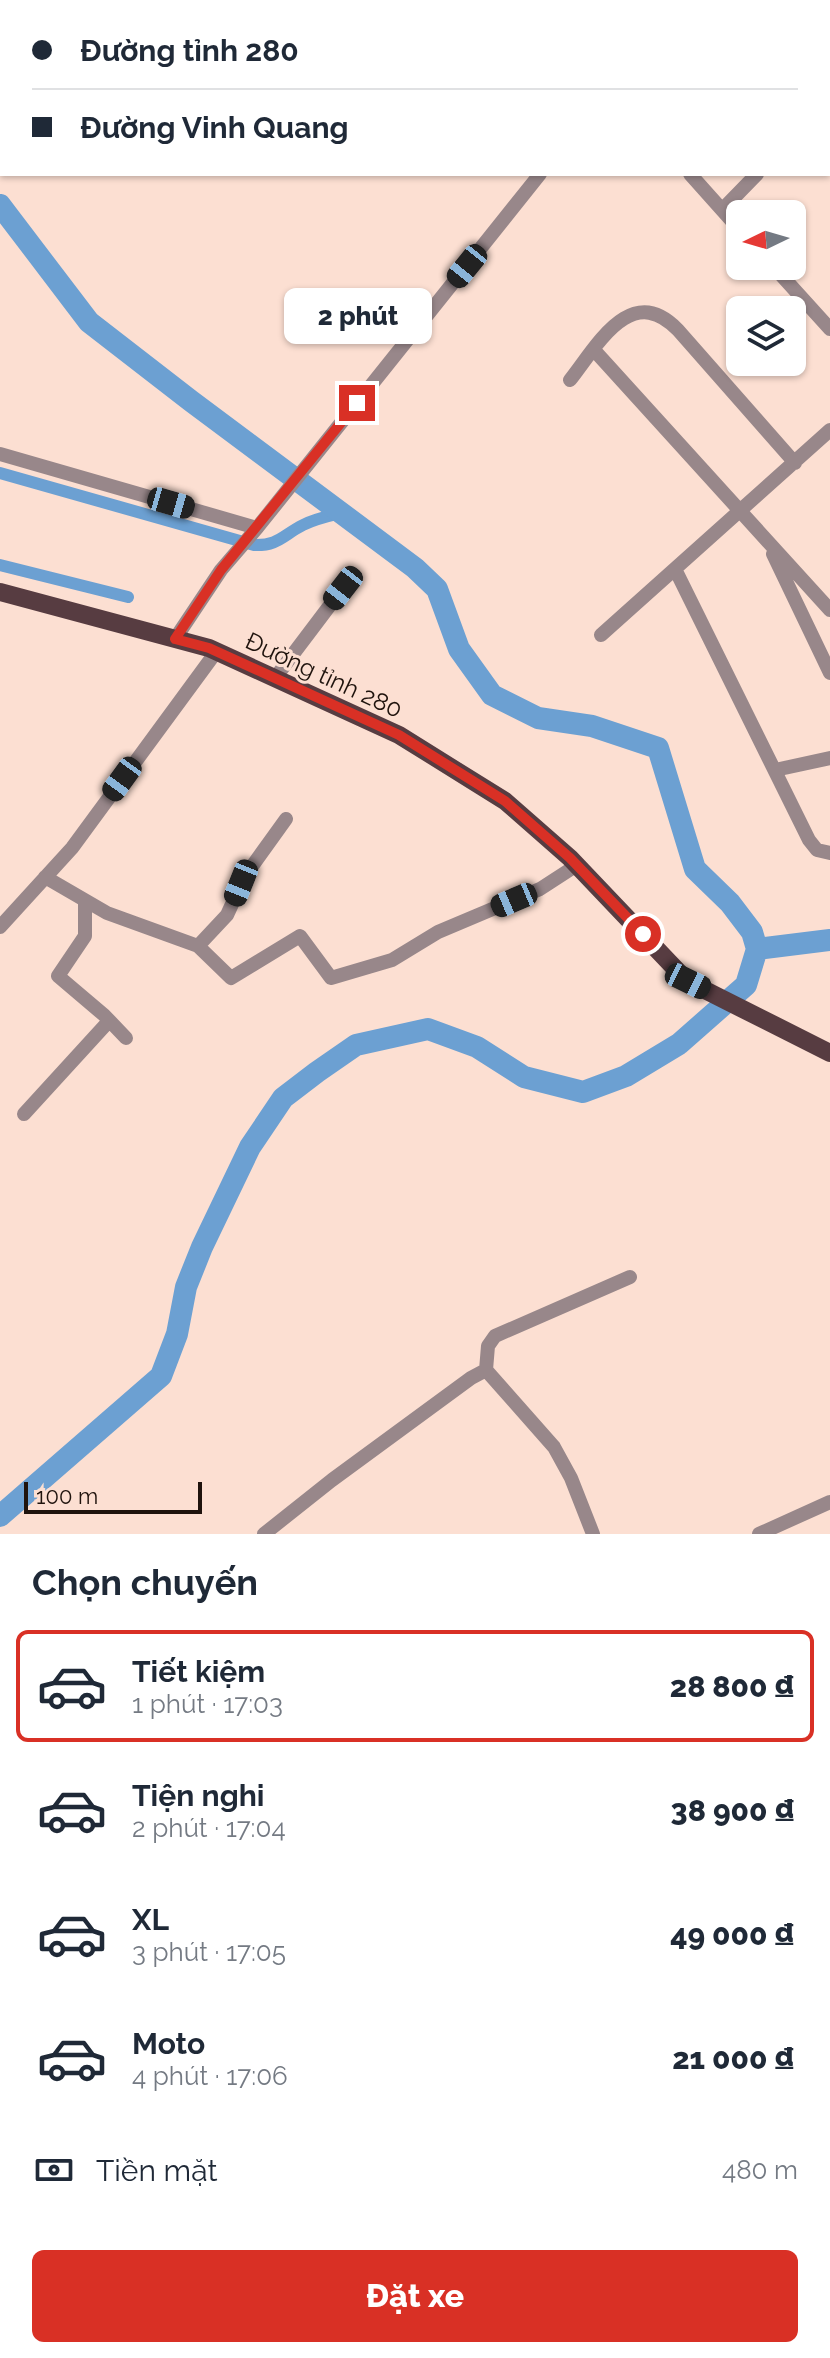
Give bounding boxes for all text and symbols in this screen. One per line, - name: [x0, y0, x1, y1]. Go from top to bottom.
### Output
- text: Đường tỉnh 280: [80, 33, 299, 68]
- text: Đường Vinh Quang: [80, 110, 349, 145]
- north arrow: [726, 200, 806, 280]
- map controls: [726, 200, 806, 376]
- car: [443, 240, 491, 292]
- callout: 2 phút: [283, 287, 431, 343]
- button: layers: [726, 296, 806, 376]
- text: 2 phút: [318, 301, 398, 331]
- route end: [339, 385, 375, 421]
- car: [145, 485, 197, 521]
- car: [319, 562, 367, 614]
- street label: Đường tỉnh 280: [241, 626, 407, 724]
- car: [98, 753, 146, 805]
- car: [221, 856, 261, 910]
- car: [487, 880, 541, 920]
- route start: [625, 916, 661, 952]
- car: [661, 960, 715, 1002]
- scale bar: [24, 1478, 202, 1514]
- text: 100 m: [36, 1483, 98, 1509]
- text: Chọn chuyến: [32, 1561, 258, 1603]
- icon: car: [36, 1650, 108, 1722]
- text: Tiết kiệm: [132, 1654, 265, 1689]
- text: 28 800 ₫: [670, 1669, 794, 1704]
- text: 1 phút · 17:03: [132, 1689, 283, 1719]
- icon: car: [36, 1774, 108, 1846]
- text: Tiện nghi: [132, 1778, 264, 1813]
- text: 38 900 ₫: [671, 1793, 794, 1828]
- text: 2 phút · 17:04: [132, 1813, 286, 1843]
- icon: car: [36, 1898, 108, 1970]
- text: XL: [132, 1902, 169, 1937]
- text: 49 000 ₫: [670, 1917, 794, 1952]
- text: 3 phút · 17:05: [132, 1937, 286, 1967]
- icon: car: [36, 2022, 108, 2094]
- text: Moto: [132, 2026, 205, 2061]
- text: 21 000 ₫: [672, 2041, 794, 2076]
- text: 4 phút · 17:06: [132, 2061, 288, 2091]
- icon: cash: [32, 2148, 76, 2192]
- text: Tiền mặt: [96, 2153, 218, 2188]
- text: 480 m: [722, 2155, 798, 2185]
- button: Đặt xe: [32, 2250, 798, 2342]

